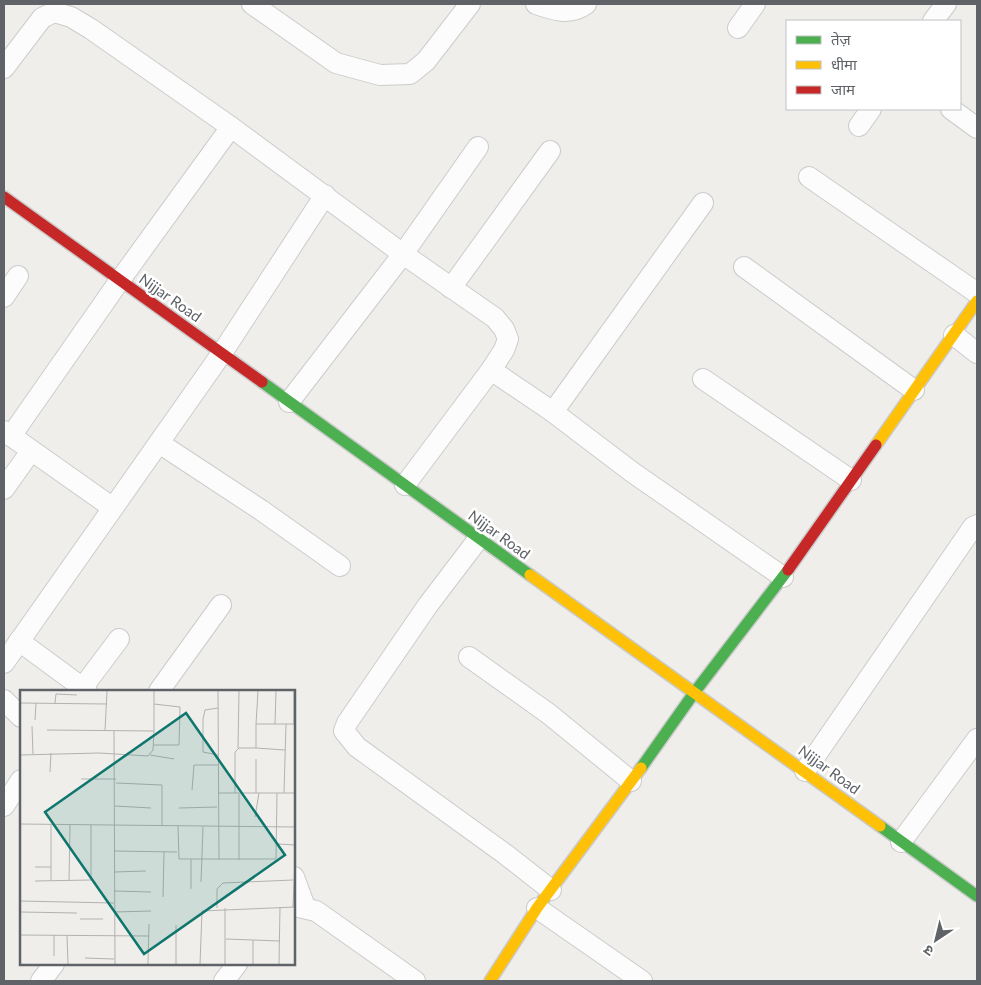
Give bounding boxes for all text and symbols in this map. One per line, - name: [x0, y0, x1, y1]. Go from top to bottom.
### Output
- legend: [786, 20, 961, 110]
- text: तेज़: [831, 30, 852, 48]
- text: धीमा: [831, 55, 858, 73]
- text: जाम: [831, 80, 856, 98]
- street label: Nijjar Road: [136, 269, 205, 325]
- street label: Nijjar Road: [465, 506, 534, 563]
- inset map: [20, 690, 295, 965]
- street label: Nijjar Road: [795, 741, 864, 798]
- north arrow: [911, 915, 961, 965]
- text: उ: [919, 941, 936, 960]

